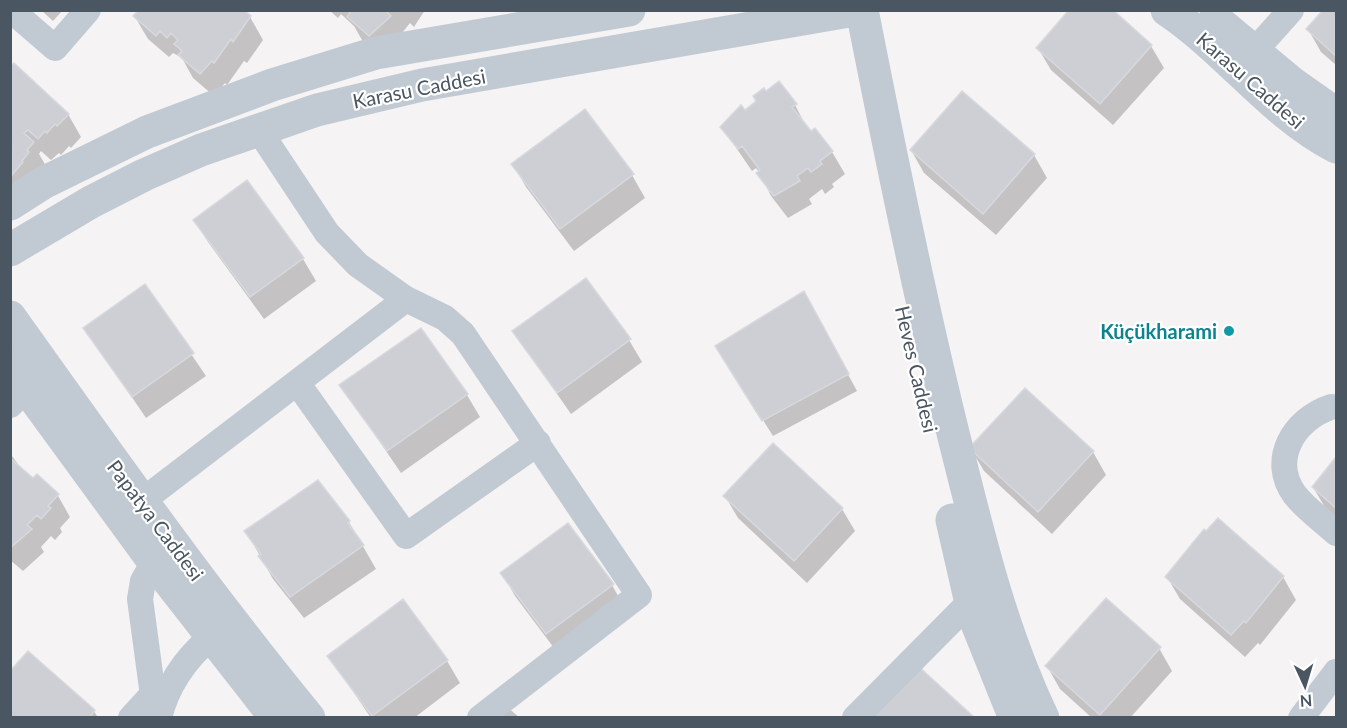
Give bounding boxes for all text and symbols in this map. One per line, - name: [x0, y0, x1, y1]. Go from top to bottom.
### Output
- street label: Karasu Caddesi: [1192, 27, 1310, 133]
- street label: Karasu Caddesi: [351, 63, 487, 113]
- street label: Heves Caddesi: [891, 303, 943, 435]
- place label: Küçükharami: [1100, 319, 1217, 343]
- marker: Küçükharami: [1222, 324, 1236, 338]
- street label: Papatya Caddesi: [103, 455, 209, 585]
- north arrow: [1275, 656, 1335, 716]
- text: N: [1299, 692, 1313, 711]

